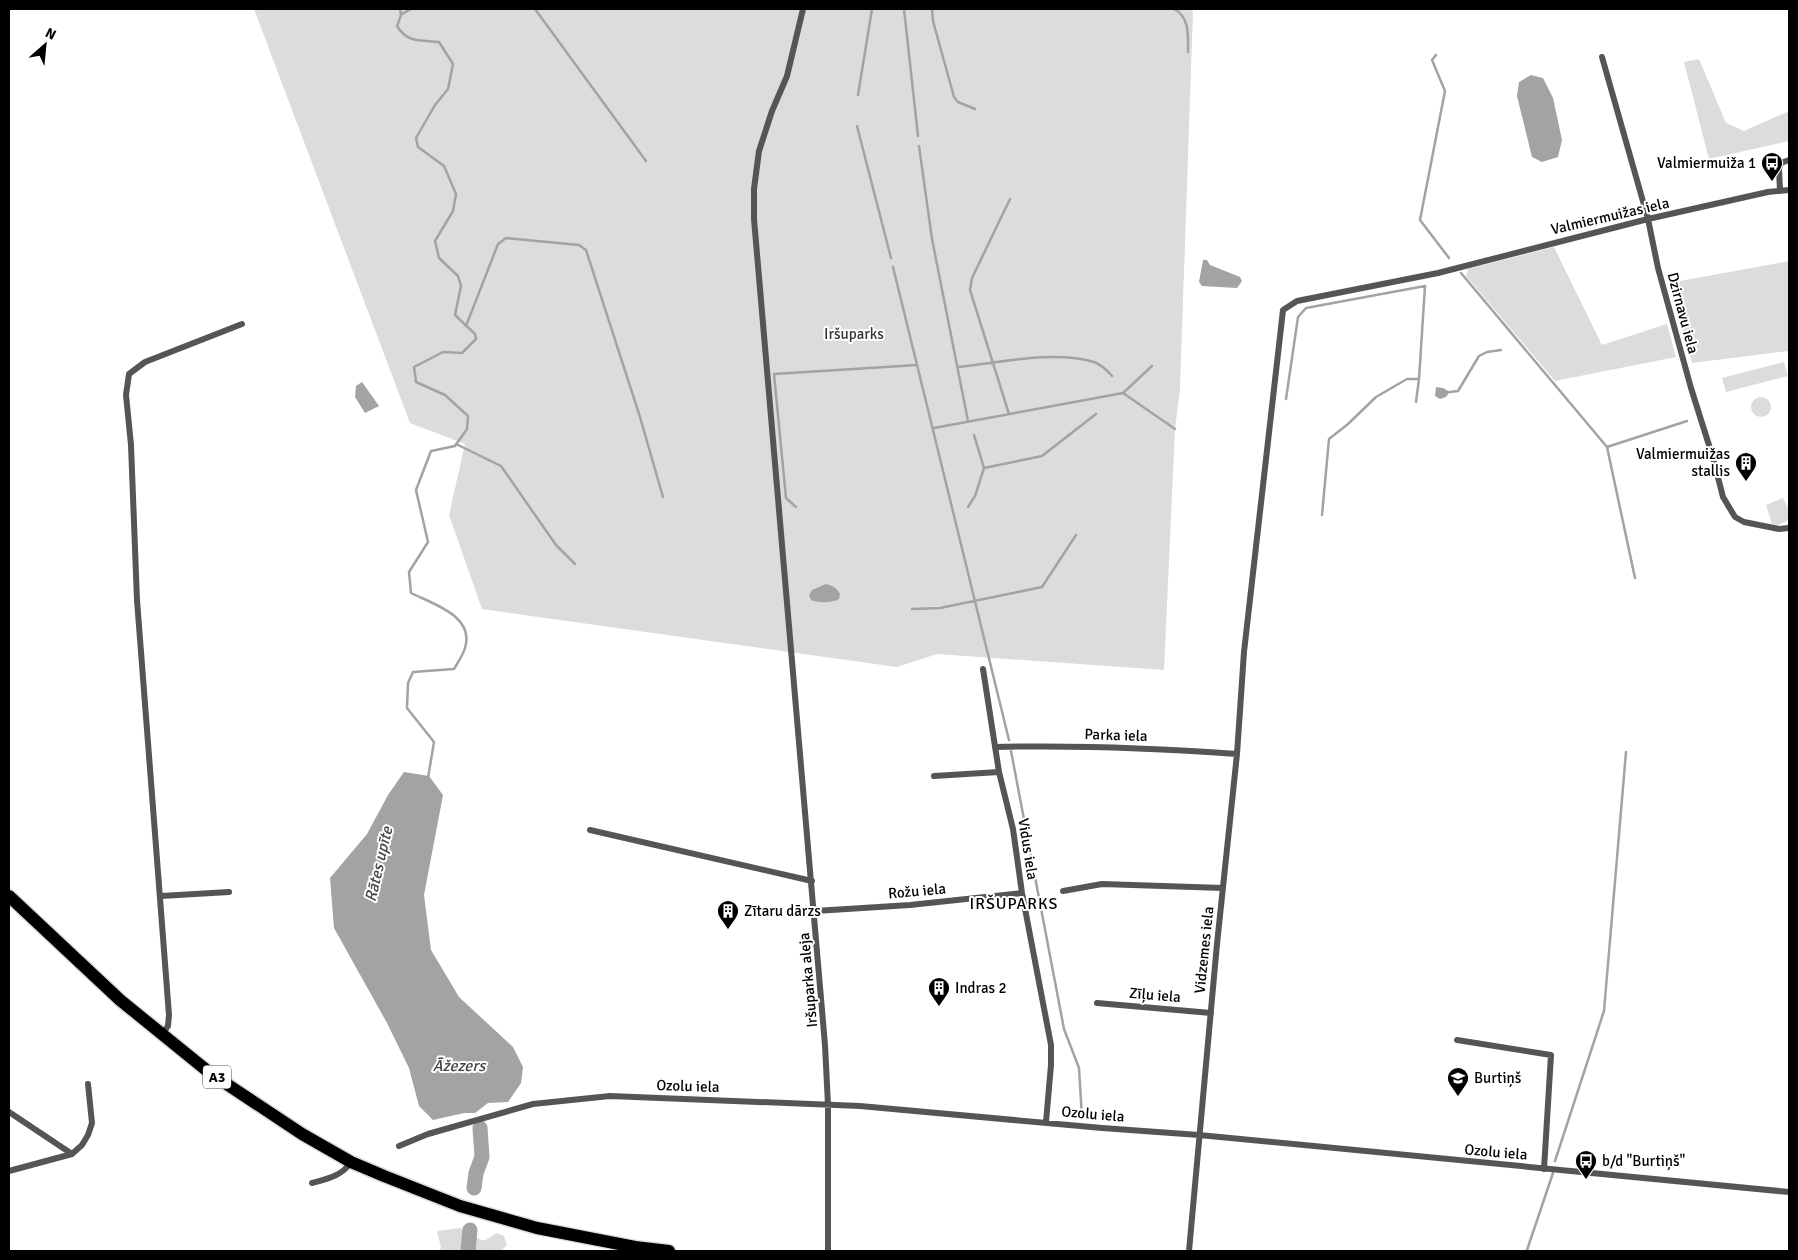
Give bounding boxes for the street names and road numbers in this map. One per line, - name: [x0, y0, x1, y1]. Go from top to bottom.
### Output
- street label: Valmiermuižas iela: [1549, 194, 1671, 238]
- street label: Dzirnavu iela: [1664, 270, 1702, 356]
- street label: Parka iela: [1084, 725, 1148, 745]
- street label: Vidus iela: [1014, 817, 1042, 881]
- street label: Rožu iela: [887, 879, 947, 903]
- street label: Vidzemes iela: [1190, 906, 1218, 994]
- street label: Iršuparka aleja: [795, 932, 821, 1028]
- street label: Zīļu iela: [1128, 984, 1182, 1007]
- road number: A3: [203, 1066, 231, 1088]
- street label: Ozolu iela: [656, 1076, 720, 1096]
- street label: Ozolu iela: [1061, 1102, 1125, 1126]
- street label: Ozolu iela: [1464, 1140, 1528, 1164]

